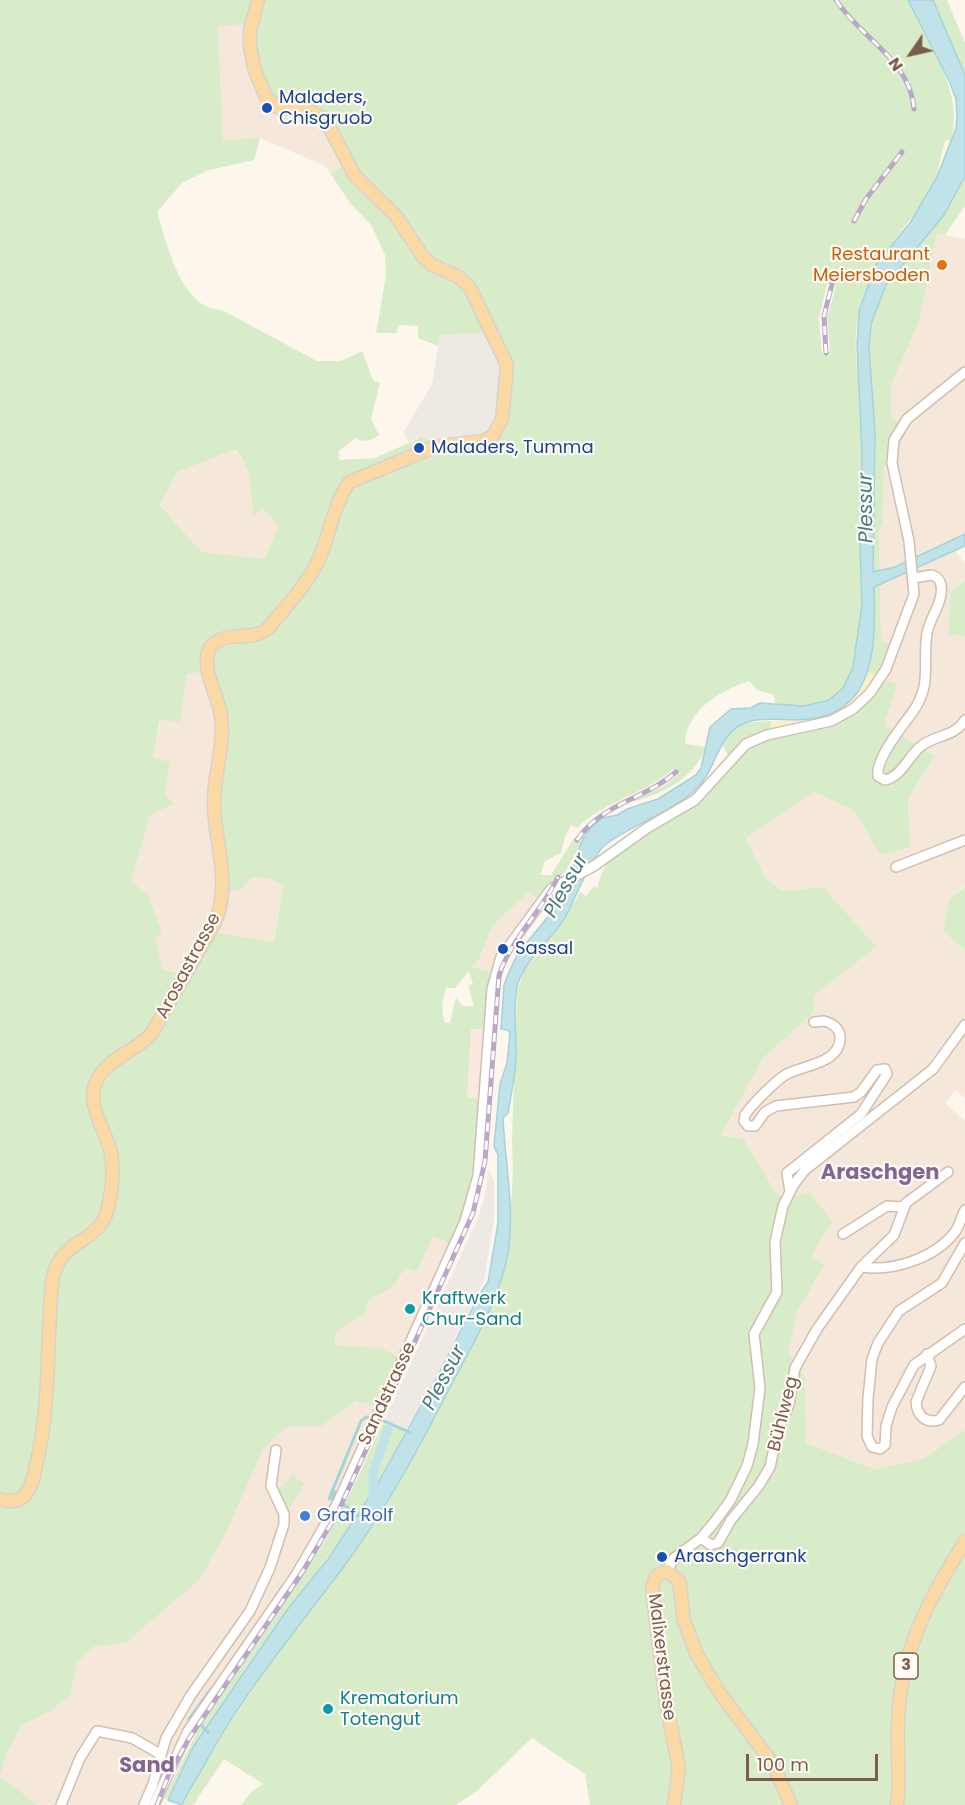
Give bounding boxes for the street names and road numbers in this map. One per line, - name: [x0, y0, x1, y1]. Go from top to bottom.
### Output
- street label: Arosastrasse: [152, 909, 226, 1023]
- street label: Sandstrasse: [355, 1339, 421, 1449]
- street label: Bühlweg: [764, 1374, 804, 1454]
- street label: Malixerstrasse: [642, 1592, 680, 1722]
- road number: 3: [894, 1653, 918, 1679]

